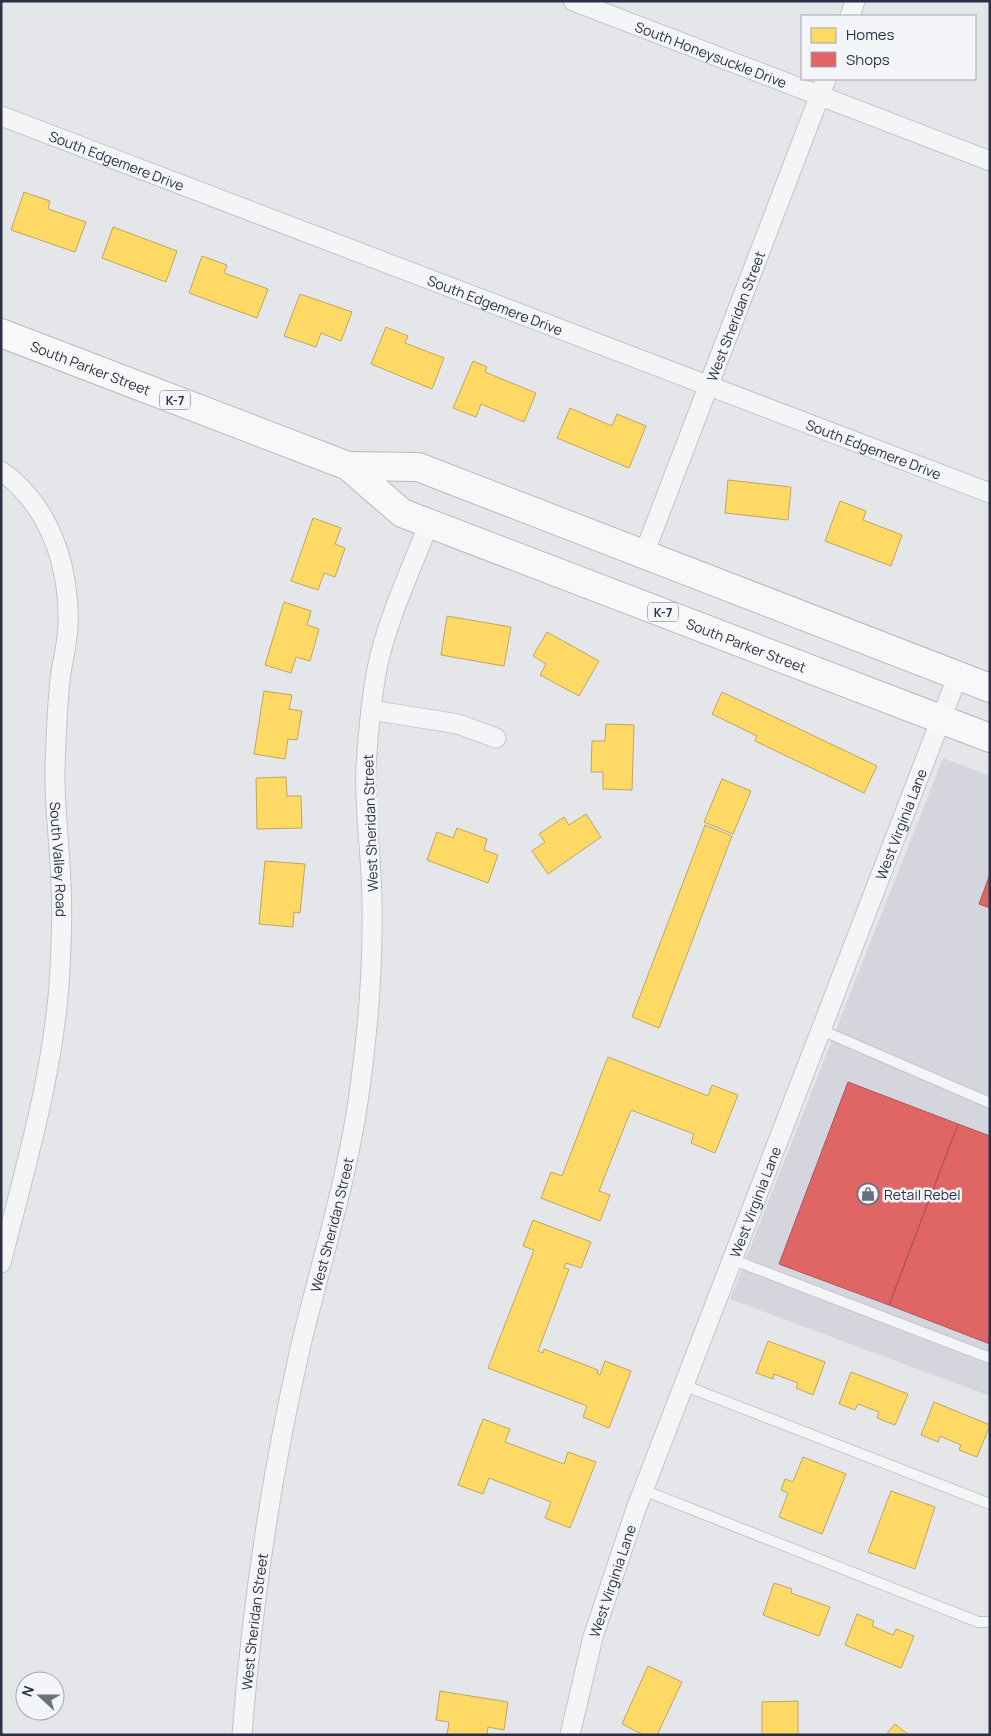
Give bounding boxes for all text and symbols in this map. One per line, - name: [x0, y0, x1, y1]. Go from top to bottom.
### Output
- legend: [801, 15, 976, 80]
- street label: South Honeysuckle Drive: [633, 16, 790, 92]
- text: Homes: [846, 24, 895, 45]
- text: Shops: [846, 49, 890, 70]
- street label: South Edgemere Drive: [47, 126, 187, 195]
- street label: West Sheridan Street: [702, 248, 769, 384]
- street label: South Edgemere Drive: [425, 270, 566, 339]
- street label: South Parker Street: [28, 336, 154, 399]
- road number: K-7: [160, 390, 190, 410]
- street label: South Edgemere Drive: [803, 414, 944, 483]
- road number: K-7: [648, 602, 678, 622]
- street label: South Parker Street: [684, 613, 810, 677]
- street label: West Sheridan Street: [358, 753, 382, 892]
- street label: West Virginia Lane: [870, 766, 931, 882]
- street label: South Valley Road: [46, 801, 71, 917]
- street label: West Virginia Lane: [725, 1143, 785, 1260]
- street label: West Sheridan Street: [305, 1155, 357, 1294]
- shop icon: Retail Rebel: [856, 1182, 880, 1206]
- place label: Retail Rebel: [884, 1185, 960, 1204]
- street label: West Virginia Lane: [584, 1522, 640, 1640]
- street label: West Sheridan Street: [236, 1551, 272, 1691]
- north arrow: [15, 1671, 65, 1721]
- text: N: [17, 1683, 38, 1699]

